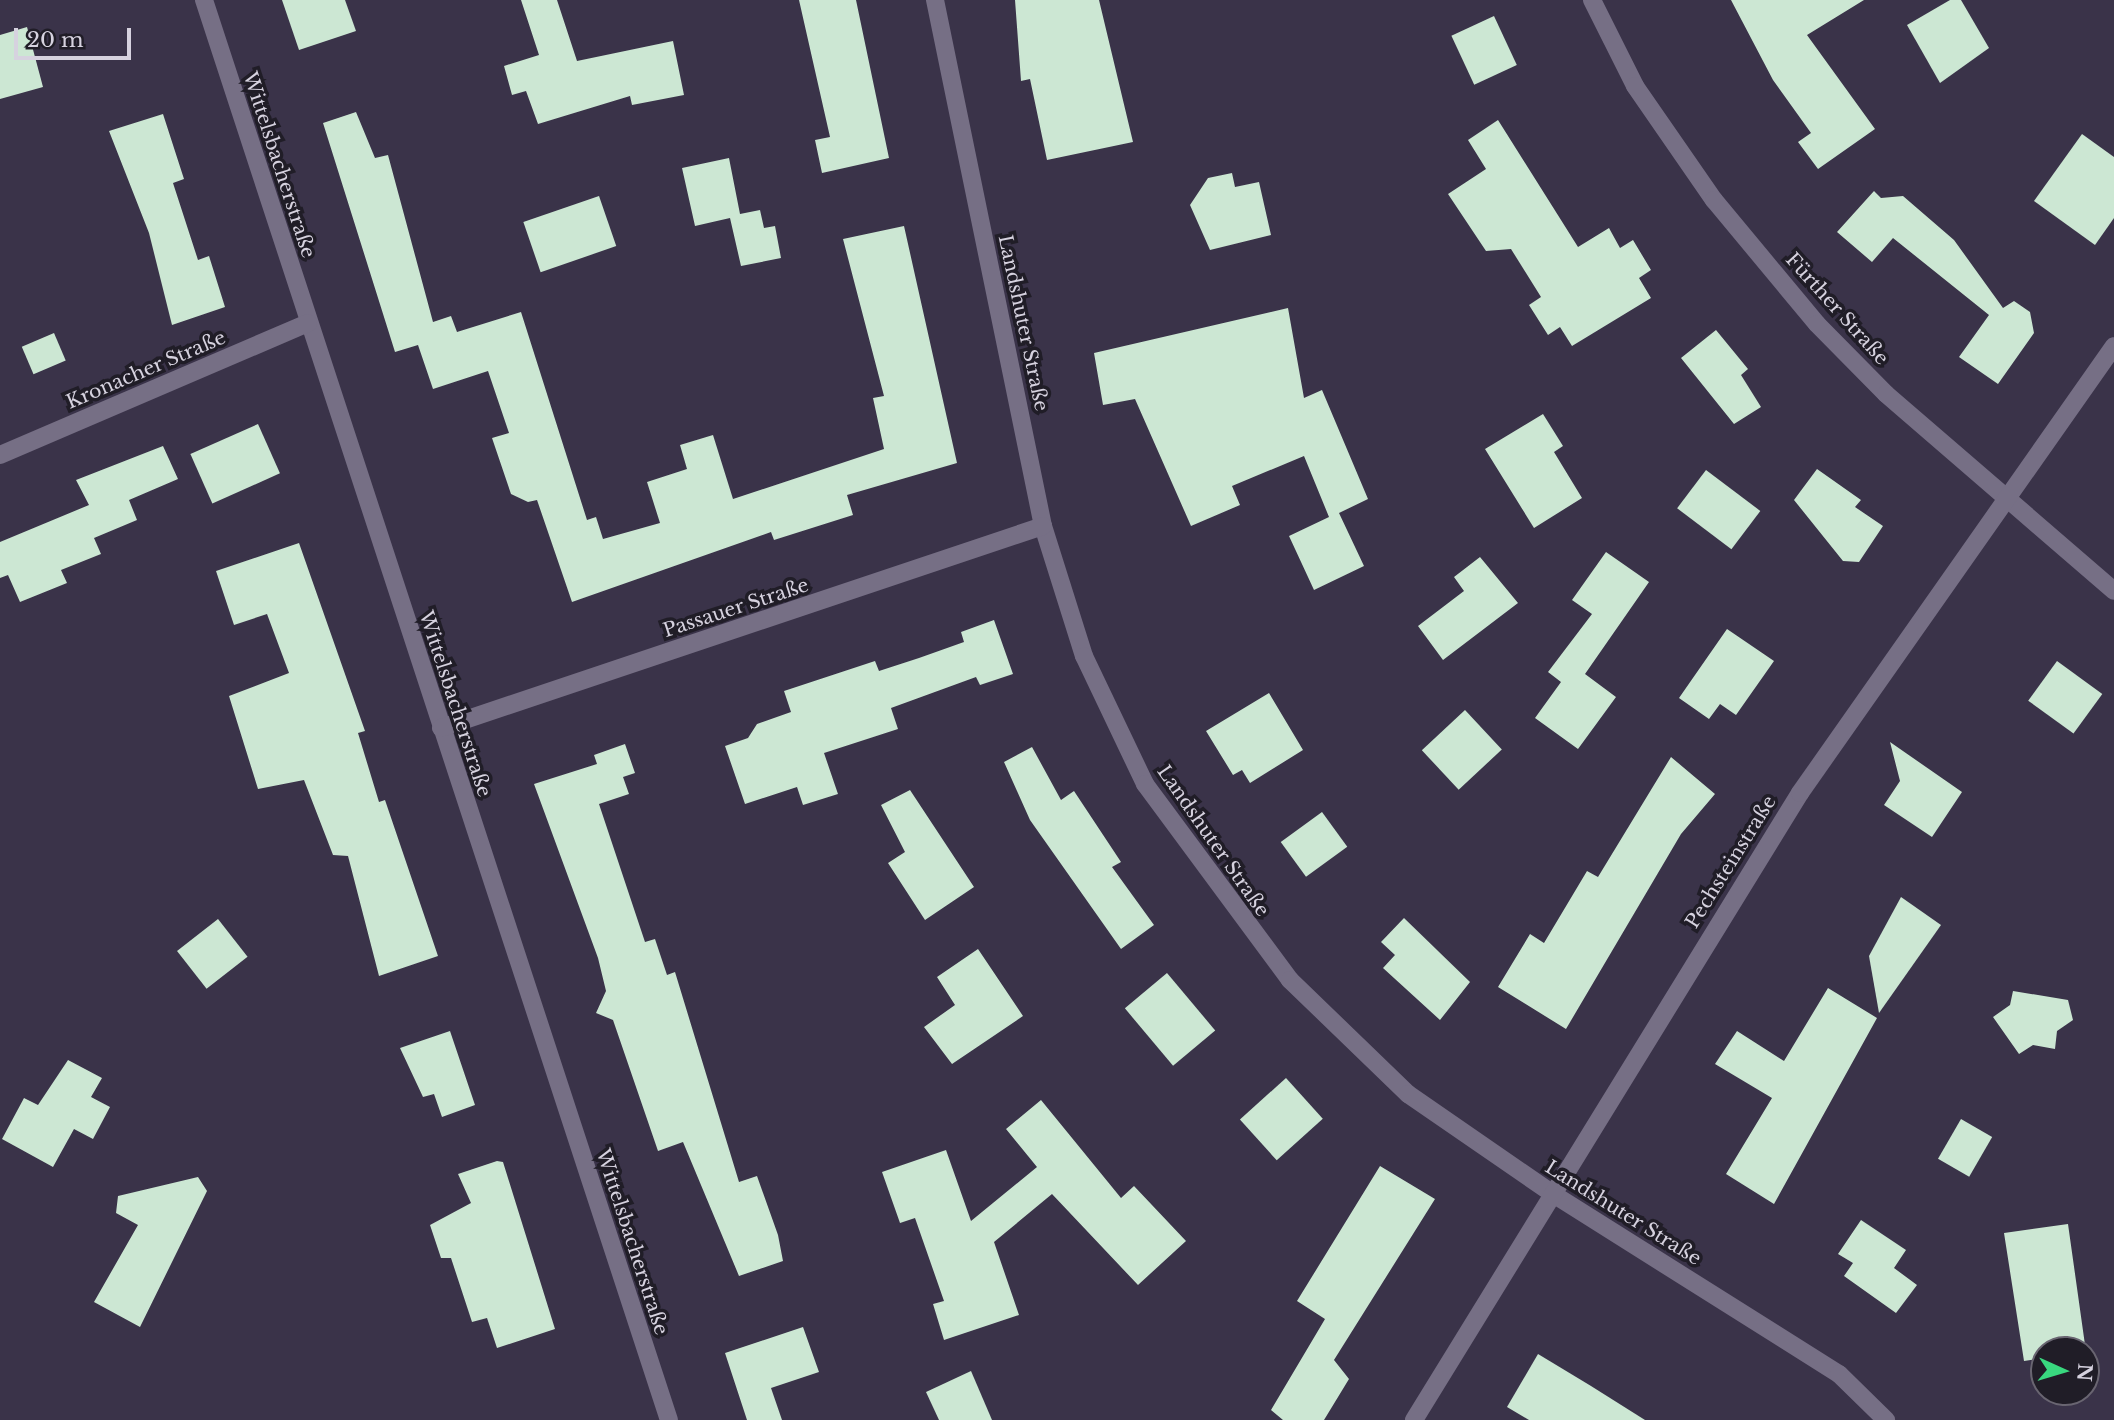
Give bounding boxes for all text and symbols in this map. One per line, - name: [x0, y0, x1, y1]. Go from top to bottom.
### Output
- scale bar: [18, 14, 135, 58]
- text: 20 m: [27, 27, 84, 53]
- street label: Wittelsbacherstraße: [238, 69, 320, 261]
- street label: Landshuter Straße: [993, 233, 1053, 413]
- street label: Fürther Straße: [1781, 248, 1893, 370]
- street label: Kronacher Straße: [63, 326, 229, 414]
- street label: Passauer Straße: [660, 574, 812, 642]
- street label: Wittelsbacherstraße: [414, 608, 496, 800]
- street label: Landshuter Straße: [1152, 761, 1274, 921]
- street label: Pechsteinstraße: [1681, 791, 1781, 933]
- street label: Wittelsbacherstraße: [591, 1146, 673, 1338]
- street label: Landshuter Straße: [1541, 1156, 1705, 1270]
- north arrow: [2030, 1336, 2100, 1406]
- text: N: [2072, 1363, 2097, 1382]

